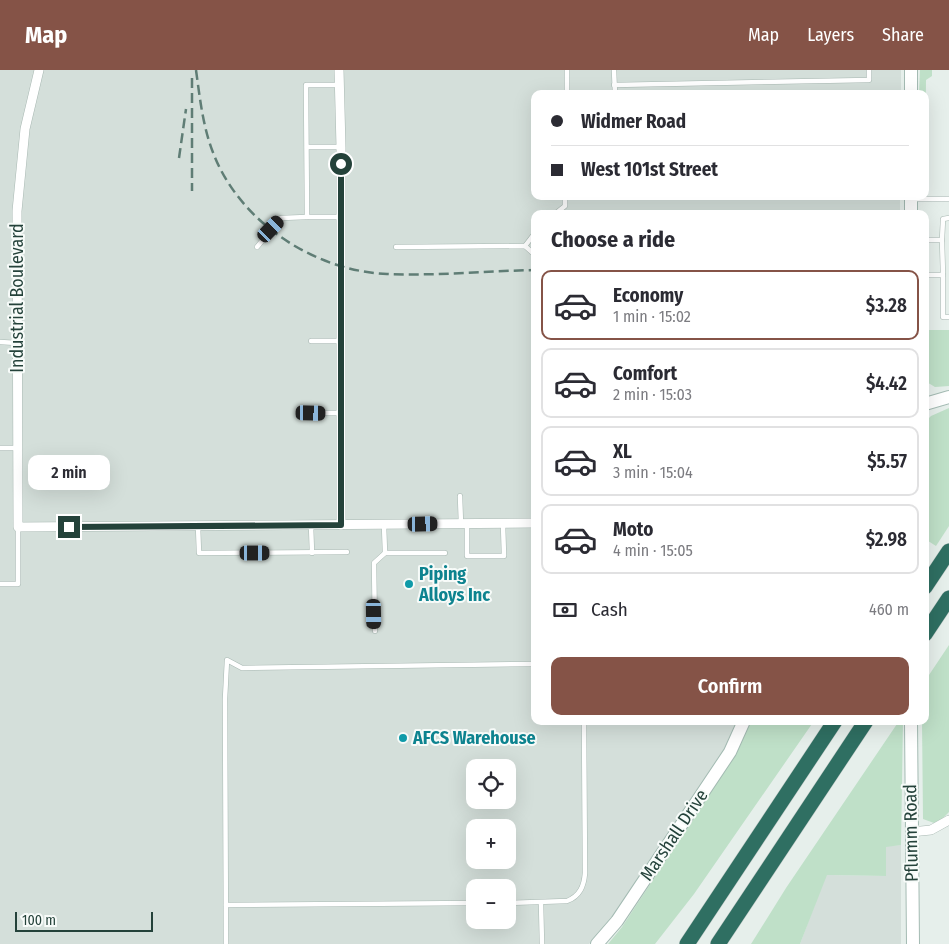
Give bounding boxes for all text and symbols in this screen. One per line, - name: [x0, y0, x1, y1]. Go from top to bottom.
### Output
- text: Map: [25, 21, 67, 49]
- text: Map: [748, 24, 779, 46]
- text: Layers: [807, 24, 854, 46]
- text: Share: [882, 24, 924, 46]
- text: Widmer Road: [581, 110, 686, 133]
- route start: [330, 153, 352, 175]
- text: West 101st Street: [581, 158, 718, 181]
- car: [255, 213, 286, 245]
- street label: Industrial Boulevard: [6, 223, 28, 373]
- text: Choose a ride: [551, 226, 675, 253]
- icon: car: [553, 283, 598, 328]
- text: Economy: [613, 284, 683, 307]
- text: $3.28: [866, 294, 907, 317]
- text: 1 min · 15:02: [613, 307, 691, 326]
- icon: car: [553, 361, 598, 406]
- text: Comfort: [613, 362, 677, 385]
- text: $4.42: [866, 372, 907, 395]
- text: 2 min · 15:03: [613, 385, 692, 404]
- car: [295, 405, 326, 421]
- icon: car: [553, 439, 598, 484]
- text: XL: [613, 440, 632, 463]
- text: $5.57: [867, 450, 907, 473]
- callout: 2 min: [28, 454, 110, 490]
- text: 2 min: [51, 463, 87, 482]
- text: 3 min · 15:04: [613, 463, 693, 482]
- route end: [58, 516, 80, 538]
- car: [407, 516, 438, 532]
- icon: car: [553, 517, 598, 562]
- text: Moto: [613, 518, 653, 541]
- text: $2.98: [866, 528, 907, 551]
- text: 4 min · 15:05: [613, 541, 693, 560]
- car: [240, 546, 270, 561]
- place label: Piping Alloys Inc: [418, 563, 490, 606]
- marker: Piping Alloys Inc: [403, 578, 415, 590]
- icon: cash: [551, 596, 579, 624]
- text: Cash: [591, 598, 628, 621]
- car: [366, 599, 381, 629]
- text: 460 m: [869, 600, 909, 619]
- button: Confirm: [551, 657, 909, 715]
- place label: AFCS Warehouse: [412, 727, 536, 749]
- marker: AFCS Warehouse: [397, 732, 409, 744]
- map controls: [466, 759, 516, 929]
- button: locate: [466, 759, 516, 809]
- street label: Pflumm Road: [899, 784, 923, 882]
- street label: Marshall Drive: [635, 785, 713, 885]
- button: +: [466, 819, 516, 869]
- button: −: [466, 879, 516, 929]
- scale bar: [15, 909, 152, 932]
- text: 100 m: [22, 912, 56, 929]

